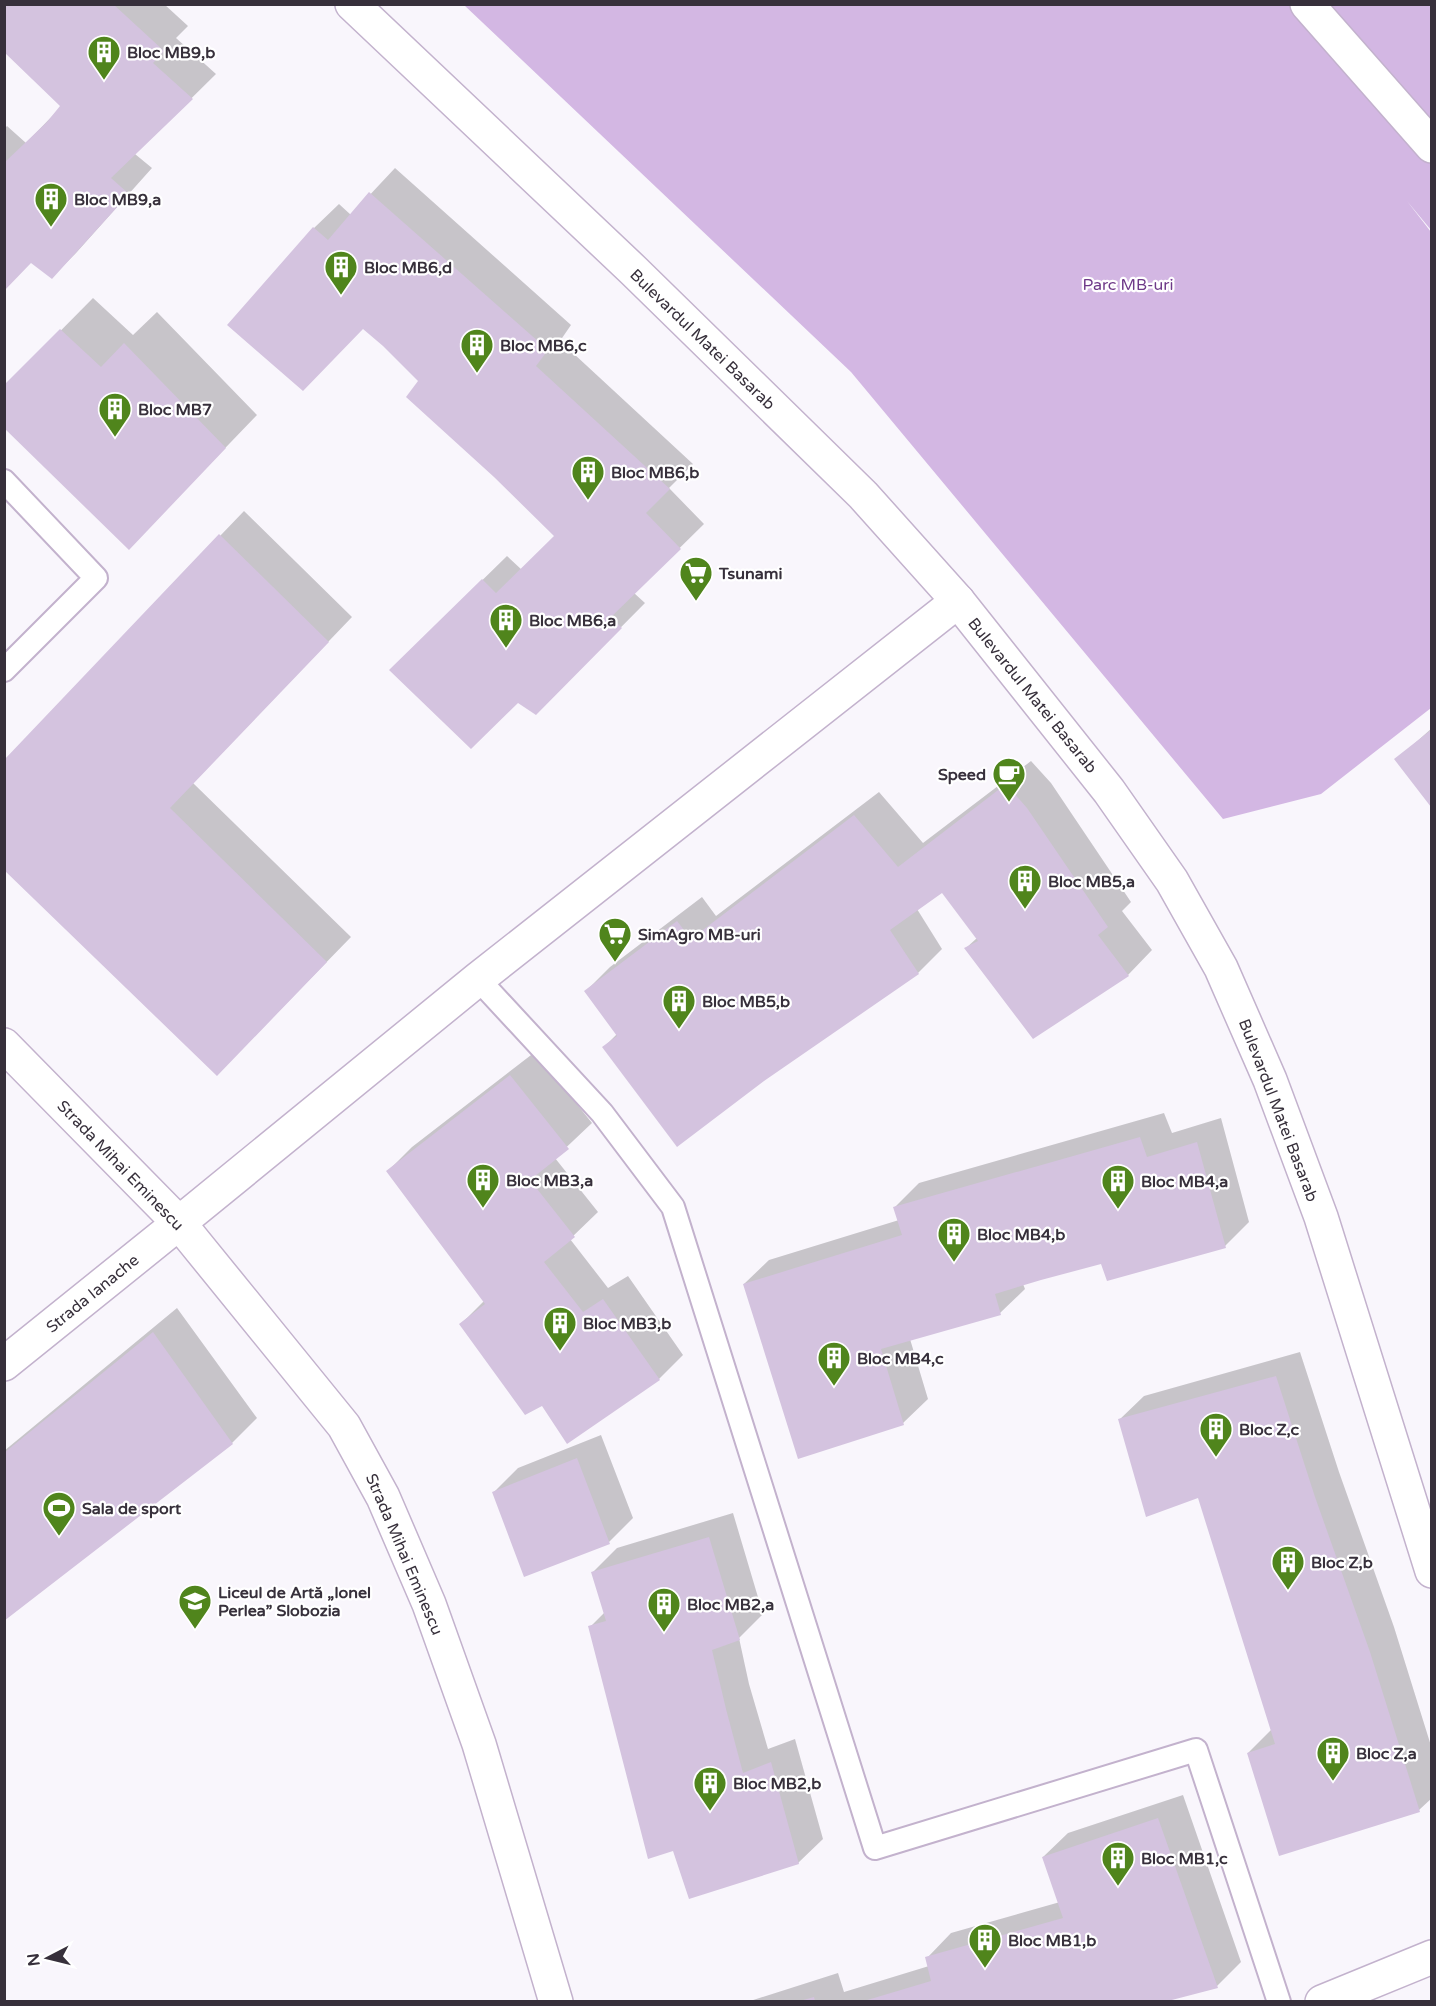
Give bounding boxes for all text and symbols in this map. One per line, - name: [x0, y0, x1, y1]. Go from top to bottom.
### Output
- building icon: Bloc MB9,b: [86, 34, 122, 81]
- place label: Bloc MB9,b: [127, 43, 215, 63]
- building icon: Bloc MB9,a: [33, 181, 69, 228]
- place label: Bloc MB9,a: [74, 190, 161, 210]
- building icon: Bloc MB6,d: [323, 249, 359, 296]
- place label: Bloc MB6,d: [364, 258, 452, 278]
- street label: Bulevardul Matei Basarab: [625, 265, 779, 414]
- park label: Parc MB-uri: [1083, 275, 1173, 295]
- building icon: Bloc MB6,c: [459, 327, 495, 374]
- place label: Bloc MB6,c: [500, 336, 587, 356]
- building icon: Bloc MB7: [97, 391, 133, 438]
- place label: Bloc MB7: [138, 400, 212, 420]
- building icon: Bloc MB6,b: [570, 454, 606, 501]
- place label: Bloc MB6,b: [611, 463, 699, 483]
- supermarket icon: Tsunami: [678, 555, 714, 602]
- place label: Tsunami: [718, 564, 782, 584]
- building icon: Bloc MB6,a: [488, 602, 524, 649]
- place label: Bloc MB6,a: [529, 611, 616, 631]
- street label: Bulevardul Matei Basarab: [963, 614, 1101, 777]
- cafe icon: Speed: [991, 756, 1027, 803]
- place label: Speed: [938, 765, 986, 785]
- building icon: Bloc MB5,a: [1007, 863, 1043, 910]
- place label: Bloc MB5,a: [1048, 872, 1135, 892]
- supermarket icon: SimAgro MB-uri: [597, 916, 633, 963]
- place label: SimAgro MB-uri: [638, 925, 761, 945]
- building icon: Bloc MB5,b: [661, 983, 697, 1030]
- place label: Bloc MB5,b: [702, 992, 790, 1012]
- street label: Bulevardul Matei Basarab: [1234, 1016, 1322, 1205]
- street label: Strada Mihai Eminescu: [53, 1096, 188, 1235]
- building icon: Bloc MB3,a: [465, 1162, 501, 1209]
- building icon: Bloc MB4,a: [1100, 1163, 1136, 1210]
- place label: Bloc MB3,a: [506, 1171, 593, 1191]
- place label: Bloc MB4,a: [1141, 1172, 1228, 1192]
- building icon: Bloc MB4,b: [936, 1216, 972, 1263]
- place label: Bloc MB4,b: [977, 1225, 1065, 1245]
- street label: Strada Ianache: [42, 1250, 143, 1337]
- building icon: Bloc MB3,b: [542, 1305, 578, 1352]
- place label: Bloc MB3,b: [583, 1314, 671, 1334]
- building icon: Bloc MB4,c: [816, 1340, 852, 1387]
- place label: Bloc MB4,c: [857, 1349, 944, 1369]
- building icon: Bloc Z,c: [1198, 1411, 1234, 1458]
- place label: Bloc Z,c: [1239, 1420, 1300, 1440]
- street label: Strada Mihai Eminescu: [361, 1471, 447, 1638]
- sports icon: Sala de sport: [41, 1490, 77, 1537]
- place label: Sala de sport: [82, 1499, 182, 1519]
- building icon: Bloc Z,b: [1270, 1544, 1306, 1591]
- place label: Bloc Z,b: [1311, 1553, 1373, 1573]
- school or university icon: Liceul de Artă „Ionel Perlea” Slobozia: [177, 1583, 213, 1630]
- place label: Liceul de Artă „Ionel Perlea” Slobozia: [218, 1583, 371, 1621]
- building icon: Bloc MB2,a: [646, 1586, 682, 1633]
- place label: Bloc MB2,a: [687, 1595, 774, 1615]
- building icon: Bloc Z,a: [1315, 1735, 1351, 1782]
- place label: Bloc Z,a: [1356, 1744, 1417, 1764]
- building icon: Bloc MB2,b: [692, 1765, 728, 1812]
- place label: Bloc MB2,b: [733, 1774, 821, 1794]
- building icon: Bloc MB1,c: [1100, 1840, 1136, 1887]
- place label: Bloc MB1,c: [1141, 1849, 1228, 1869]
- building icon: Bloc MB1,b: [967, 1922, 1003, 1969]
- north arrow: [18, 1928, 78, 1988]
- place label: Bloc MB1,b: [1008, 1931, 1096, 1951]
- text: N: [23, 1952, 45, 1967]

